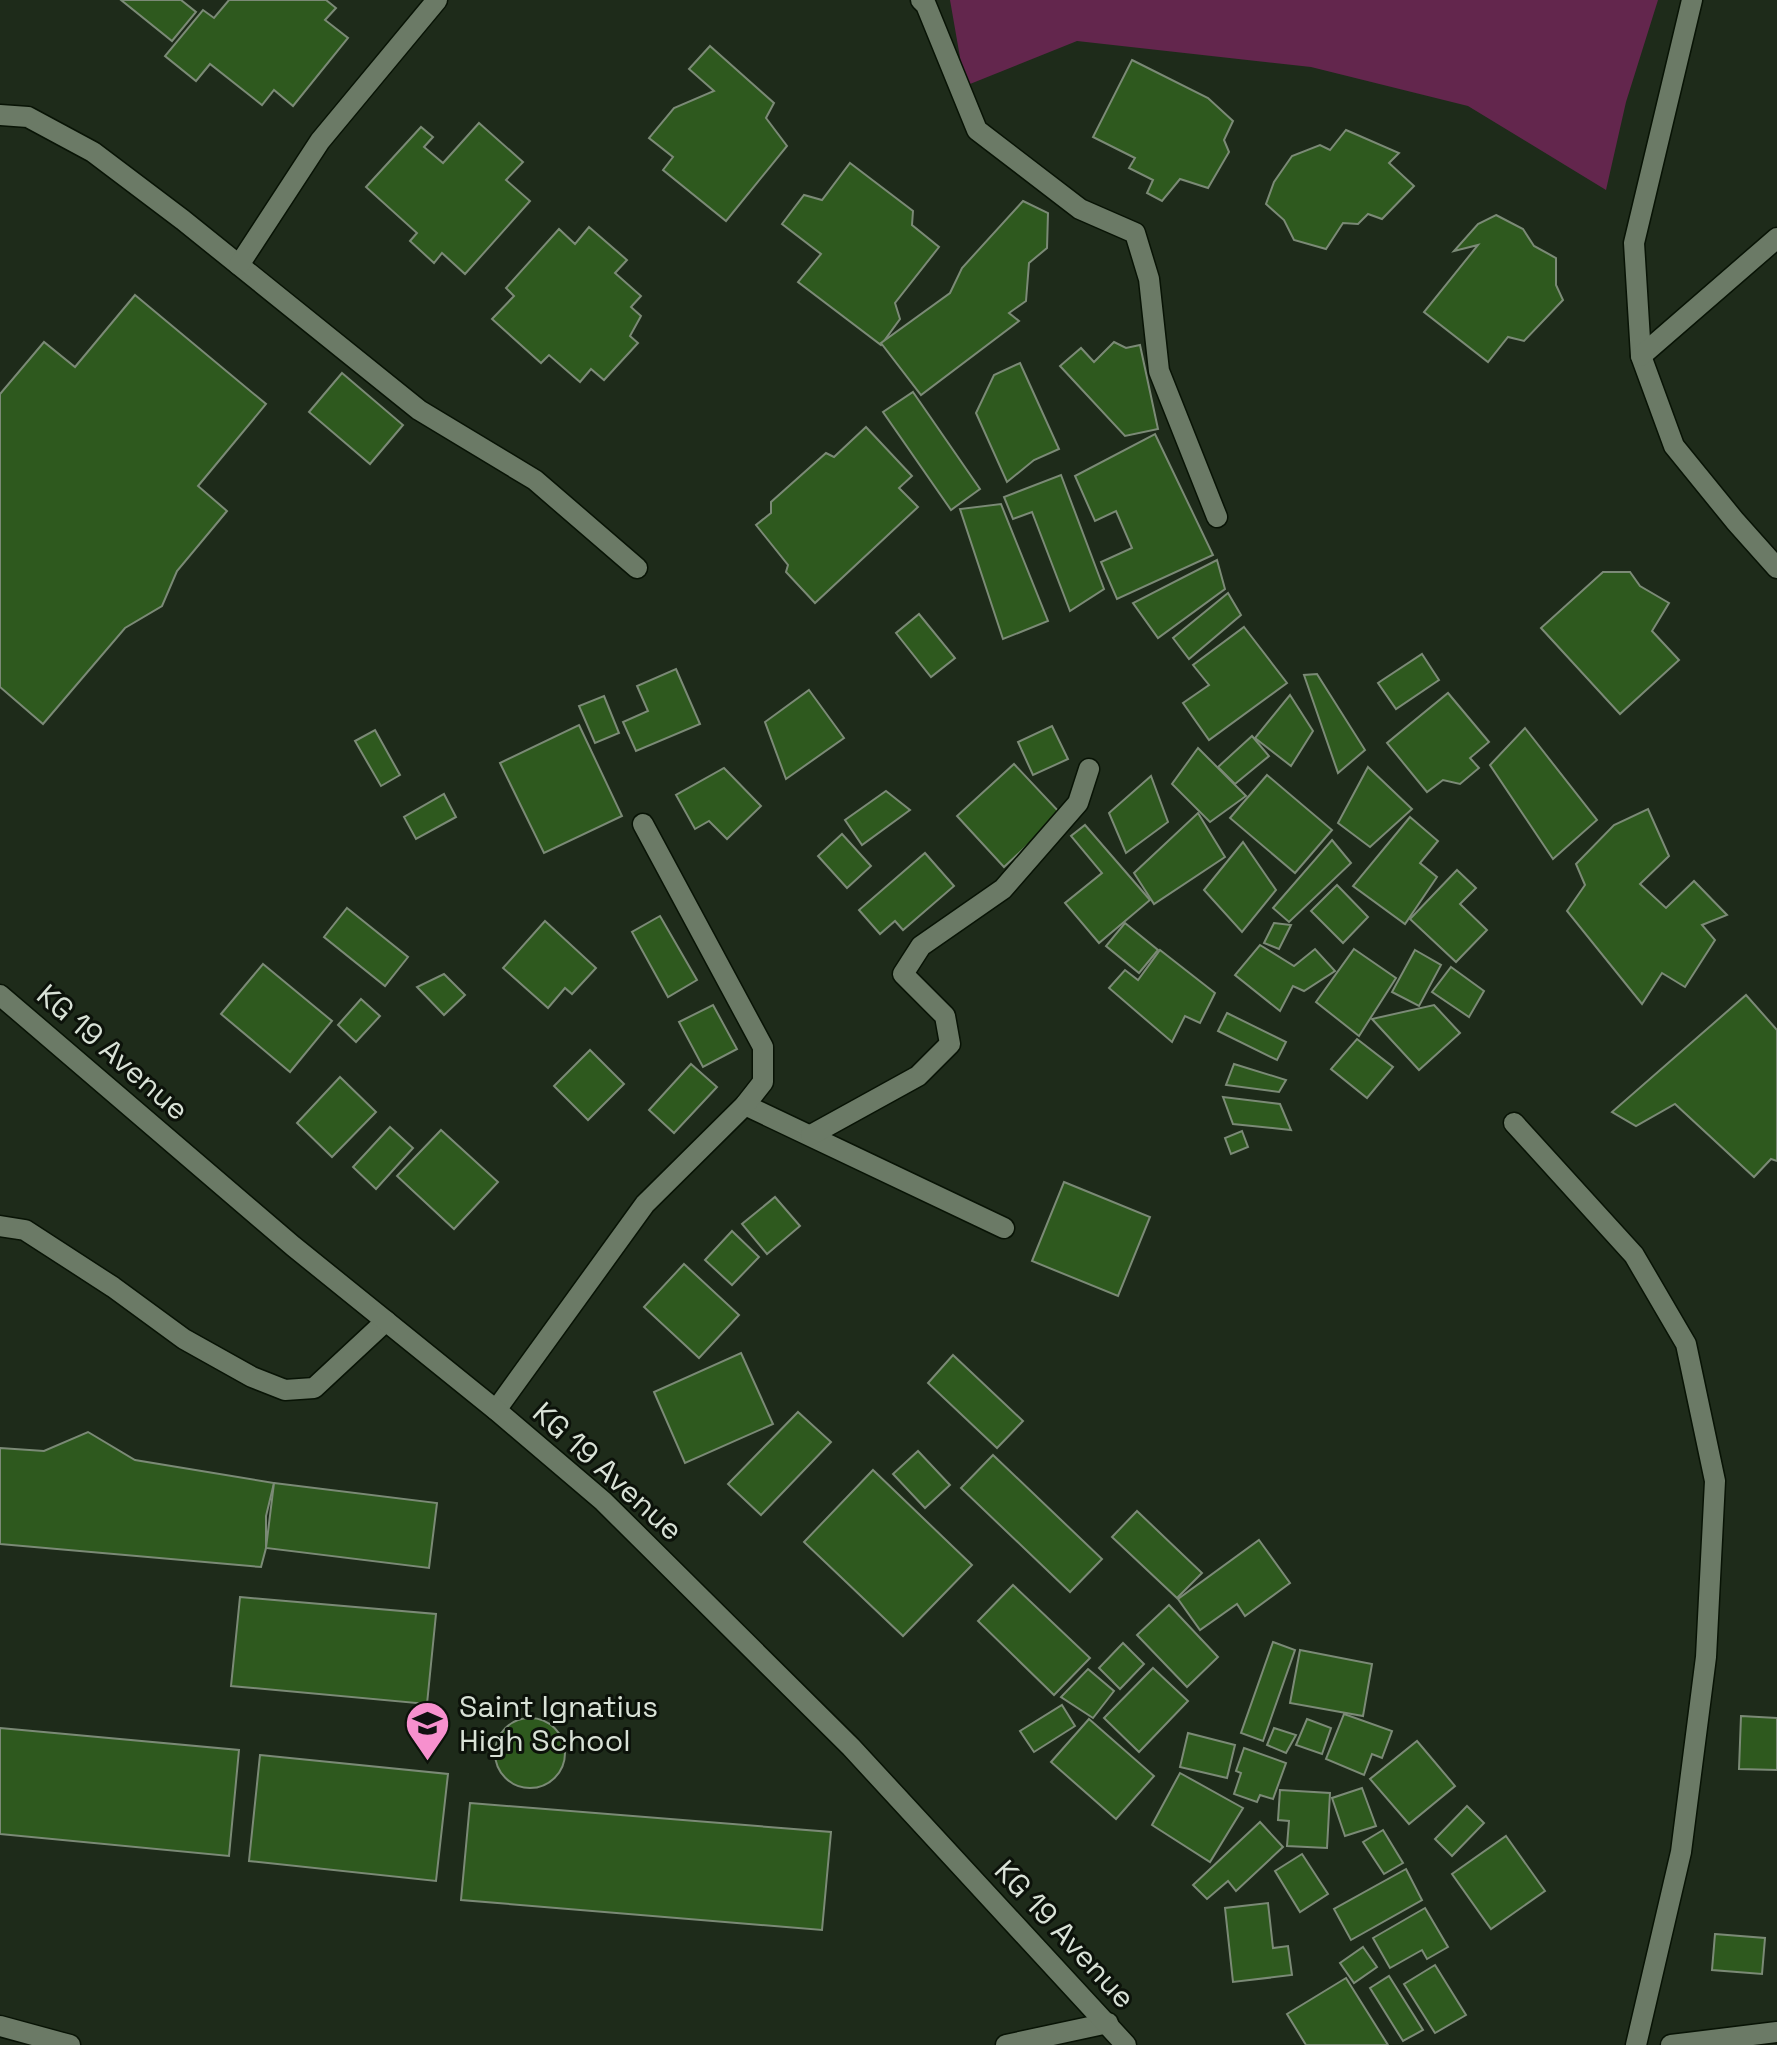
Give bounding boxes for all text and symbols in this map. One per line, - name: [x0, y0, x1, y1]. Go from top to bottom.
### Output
- street label: KG 19 Avenue: [29, 975, 197, 1129]
- street label: KG 19 Avenue: [525, 1393, 691, 1549]
- place label: Saint Ignatius High School: [459, 1687, 658, 1760]
- school or university icon: Saint Ignatius High School: [404, 1699, 452, 1762]
- street label: KG 19 Avenue: [986, 1852, 1144, 2016]

